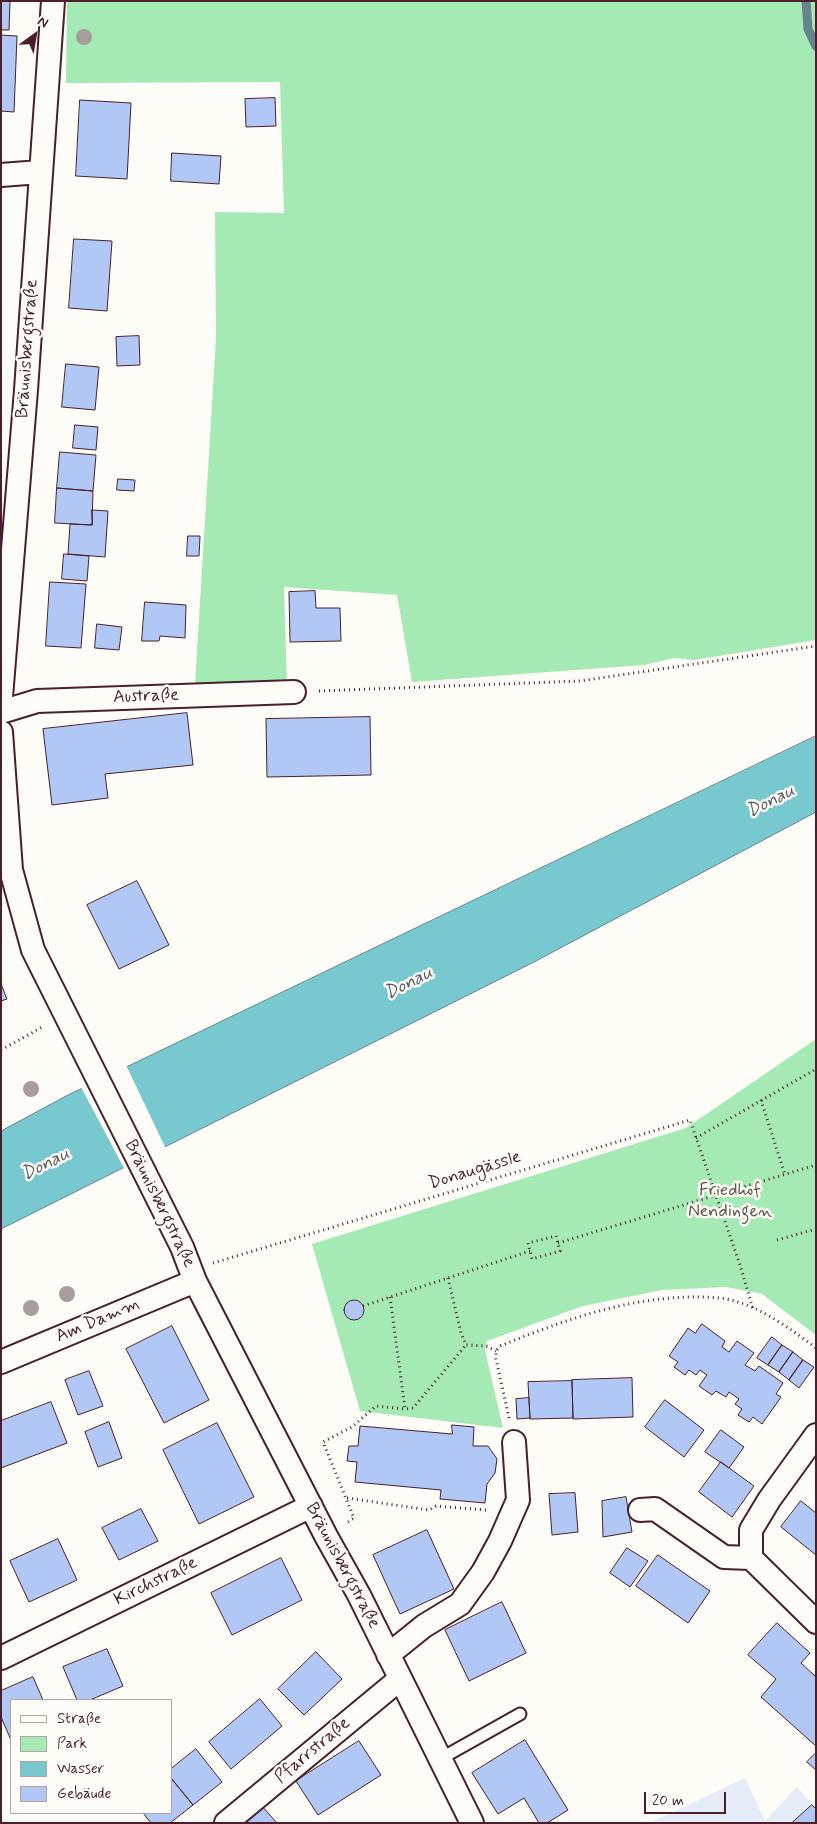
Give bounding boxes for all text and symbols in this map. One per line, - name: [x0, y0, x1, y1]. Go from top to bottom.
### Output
- north arrow: [10, 10, 60, 60]
- text: N: [34, 12, 52, 32]
- street label: Bräunisbergstraße: [12, 279, 44, 419]
- street label: Austraße: [113, 685, 179, 709]
- water label: Donau: [743, 780, 799, 824]
- water label: Donau: [381, 962, 437, 1006]
- street label: Bräunisbergstraße: [119, 1137, 199, 1271]
- water label: Donau: [18, 1143, 74, 1187]
- street label: Donaugässle: [426, 1147, 524, 1195]
- park label: Friedhof Nendingen: [688, 1180, 772, 1222]
- street label: Am Damm: [53, 1294, 143, 1348]
- street label: Bräunisbergstraße: [300, 1499, 384, 1633]
- street label: Kirchstraße: [111, 1553, 201, 1611]
- legend: [10, 1699, 172, 1814]
- text: Straße: [57, 1709, 101, 1729]
- street label: Pfarrstraße: [271, 1713, 355, 1789]
- text: Park: [57, 1734, 87, 1754]
- text: Wasser: [57, 1759, 104, 1779]
- scale bar: [647, 1782, 730, 1814]
- text: Gebäude: [57, 1784, 111, 1804]
- text: 20 m: [652, 1791, 684, 1811]

